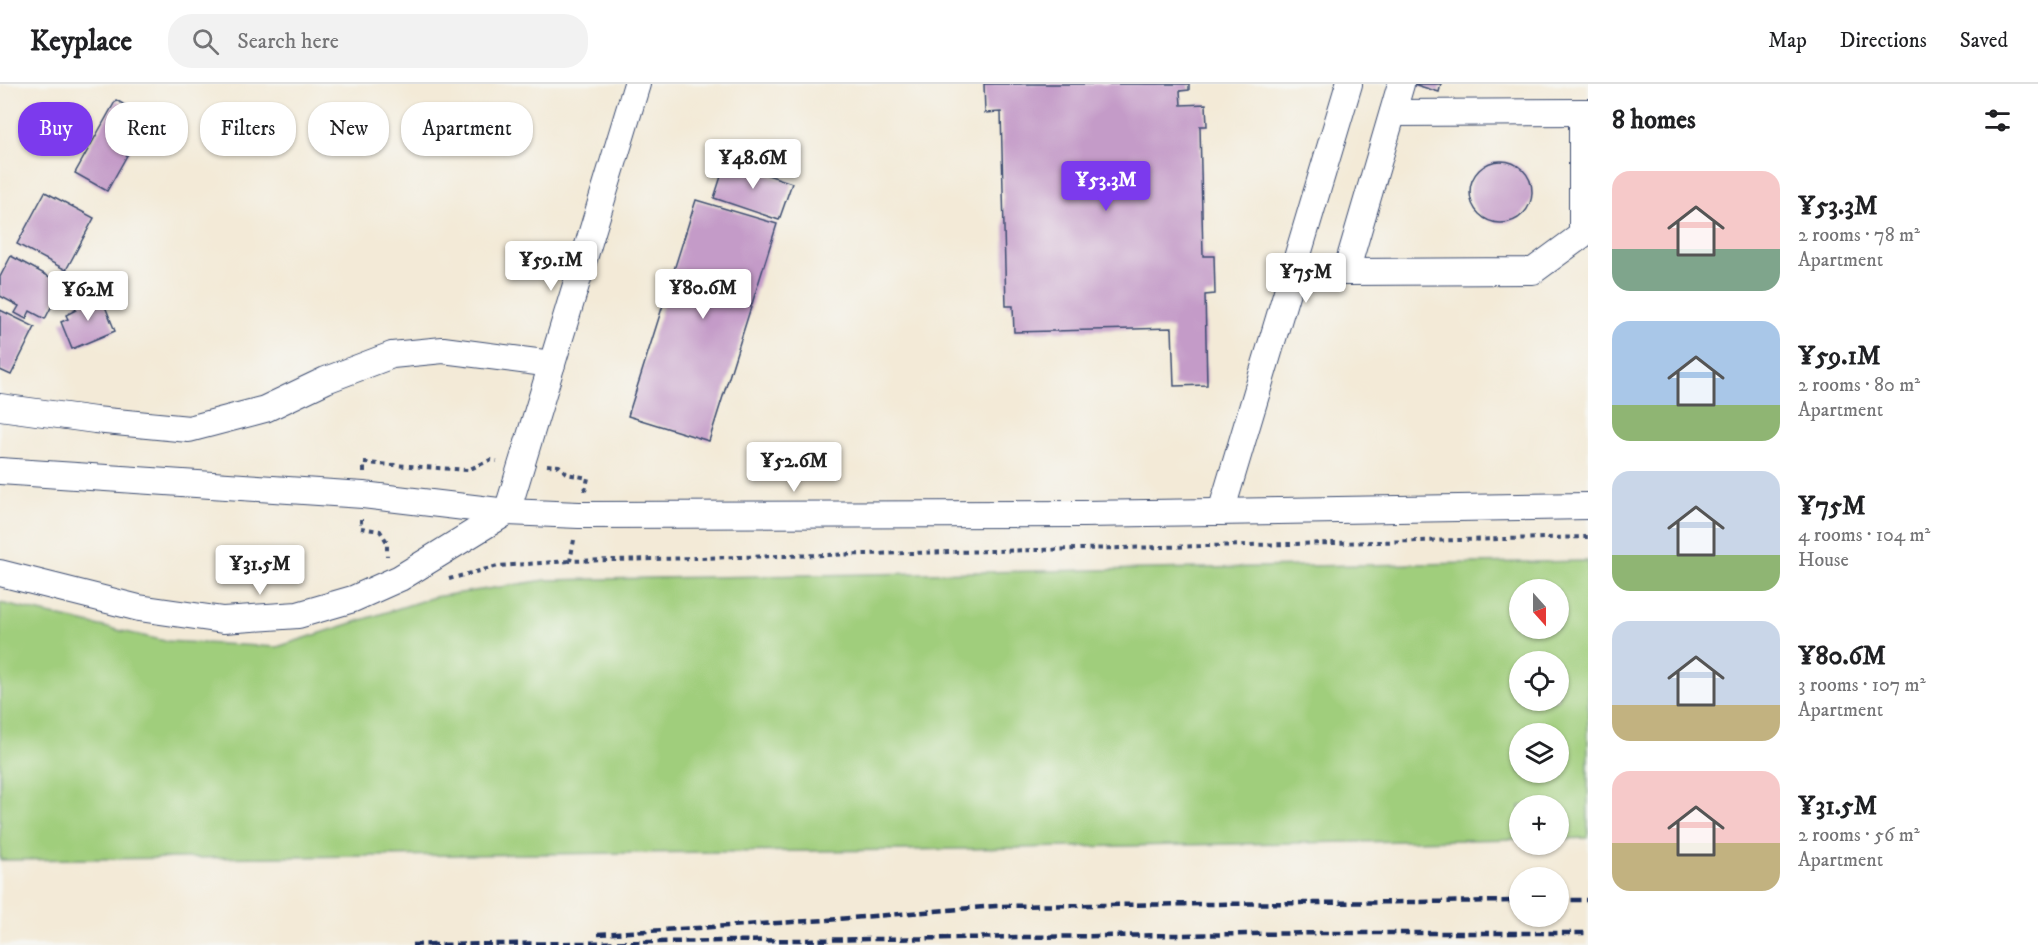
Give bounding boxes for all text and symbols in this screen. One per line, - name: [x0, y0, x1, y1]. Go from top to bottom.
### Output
- search box: [168, 14, 588, 68]
- text: Keyplace: [30, 24, 132, 59]
- icon: search: [189, 25, 222, 58]
- text: Search here: [237, 28, 339, 55]
- text: Map: [1768, 28, 1807, 54]
- text: Directions: [1840, 28, 1927, 54]
- text: Saved: [1960, 28, 2008, 54]
- chip: Buy: [18, 102, 93, 156]
- chip: Rent: [105, 102, 188, 156]
- chip: Filters: [200, 102, 296, 156]
- chip: New: [308, 102, 389, 156]
- chip: Apartment: [401, 102, 533, 156]
- text: 8 homes: [1612, 104, 1696, 137]
- icon: filters: [1981, 104, 2014, 137]
- pin: ¥48.6M: [704, 139, 802, 190]
- text: ¥48.6M: [719, 146, 787, 171]
- pin: ¥53.3M: [1057, 161, 1155, 212]
- text: ¥53.3M: [1075, 168, 1137, 193]
- text: ¥53.3M: [1798, 190, 1878, 223]
- icon: home: [1660, 195, 1732, 267]
- text: 2 rooms · 78 m²: [1798, 223, 1920, 248]
- pin: ¥59.1M: [502, 241, 600, 292]
- text: ¥59.1M: [519, 248, 583, 273]
- text: Apartment: [1798, 248, 1883, 273]
- pin: ¥75M: [1270, 253, 1342, 304]
- text: ¥75M: [1280, 260, 1332, 285]
- pin: ¥80.6M: [654, 269, 752, 320]
- pin: ¥62M: [52, 271, 124, 322]
- text: ¥80.6M: [669, 276, 737, 301]
- text: ¥62M: [62, 278, 114, 303]
- text: ¥59.1M: [1798, 340, 1881, 373]
- icon: home: [1660, 345, 1732, 417]
- text: 2 rooms · 80 m²: [1798, 373, 1920, 398]
- text: Apartment: [1798, 398, 1883, 423]
- pin: ¥52.6M: [745, 442, 843, 493]
- text: ¥52.6M: [761, 449, 827, 474]
- text: ¥75M: [1798, 490, 1866, 523]
- icon: home: [1660, 495, 1732, 567]
- text: 4 rooms · 104 m²: [1798, 523, 1930, 548]
- pin: ¥31.5M: [211, 545, 309, 596]
- text: House: [1798, 548, 1849, 573]
- text: ¥31.5M: [230, 552, 290, 577]
- north arrow: [1509, 579, 1569, 639]
- map controls: [1509, 579, 1569, 927]
- text: ¥80.6M: [1798, 640, 1886, 673]
- icon: home: [1660, 645, 1732, 717]
- button: locate: [1509, 651, 1569, 711]
- text: 3 rooms · 107 m²: [1798, 673, 1926, 698]
- text: Apartment: [1798, 698, 1883, 723]
- button: layers: [1509, 723, 1569, 783]
- text: ¥31.5M: [1798, 790, 1877, 823]
- button: +: [1509, 795, 1569, 855]
- icon: home: [1660, 795, 1732, 867]
- text: 2 rooms · 56 m²: [1798, 823, 1920, 848]
- text: Apartment: [1798, 848, 1883, 873]
- button: −: [1509, 867, 1569, 927]

